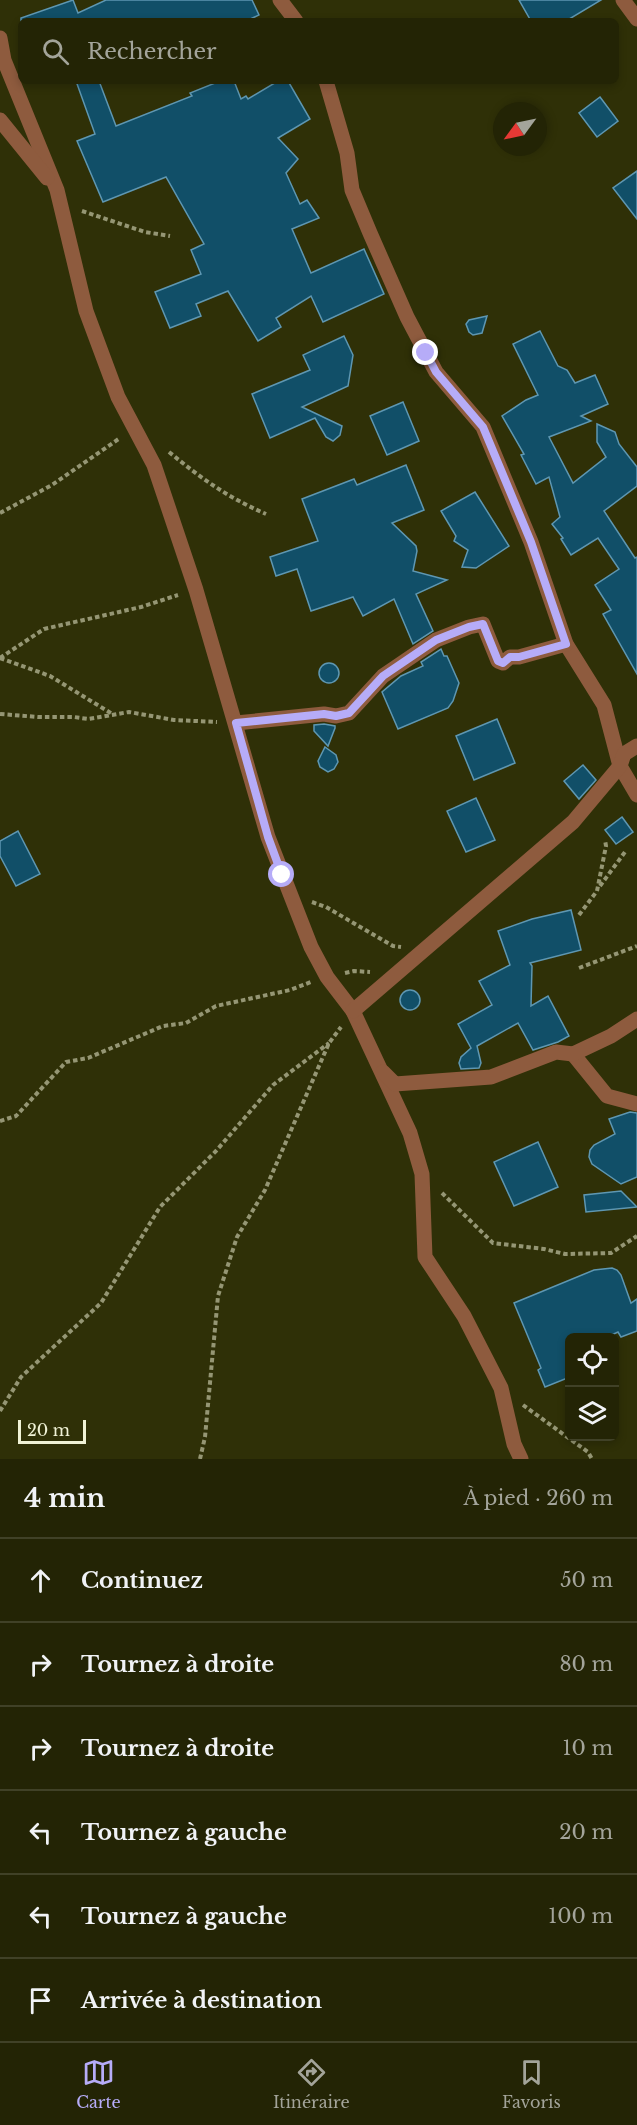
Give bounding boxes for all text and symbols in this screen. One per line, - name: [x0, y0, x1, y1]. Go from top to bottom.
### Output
- search box: [18, 18, 619, 84]
- icon: search: [39, 35, 72, 68]
- text: Rechercher: [87, 38, 217, 65]
- north arrow: [493, 102, 547, 156]
- route end: [412, 339, 438, 365]
- route start: [268, 861, 294, 887]
- map controls: [565, 1333, 619, 1441]
- button: locate: [565, 1333, 619, 1387]
- button: layers: [565, 1387, 619, 1441]
- scale bar: [18, 1417, 86, 1444]
- text: 20 m: [27, 1420, 70, 1440]
- text: 4 min: [24, 1482, 105, 1514]
- text: À pied · 260 m: [463, 1486, 613, 1510]
- icon: ahead: [24, 1564, 57, 1597]
- text: Continuez: [81, 1567, 203, 1594]
- text: 50 m: [560, 1568, 613, 1592]
- icon: right: [24, 1648, 57, 1681]
- text: Tournez à droite: [81, 1651, 274, 1678]
- text: 80 m: [559, 1652, 613, 1676]
- icon: right: [24, 1732, 57, 1765]
- text: Tournez à droite: [81, 1735, 274, 1762]
- text: 10 m: [563, 1736, 613, 1760]
- icon: left: [24, 1816, 57, 1849]
- text: Tournez à gauche: [81, 1819, 287, 1846]
- text: 20 m: [559, 1820, 613, 1844]
- icon: left: [24, 1900, 57, 1933]
- text: Tournez à gauche: [81, 1903, 287, 1930]
- text: 100 m: [548, 1904, 613, 1928]
- icon: arrive: [24, 1984, 57, 2017]
- text: Arrivée à destination: [81, 1987, 322, 2014]
- tab: Carte: [76, 2056, 121, 2112]
- tab: Itinéraire: [273, 2056, 350, 2112]
- tab: Favoris: [502, 2056, 561, 2112]

